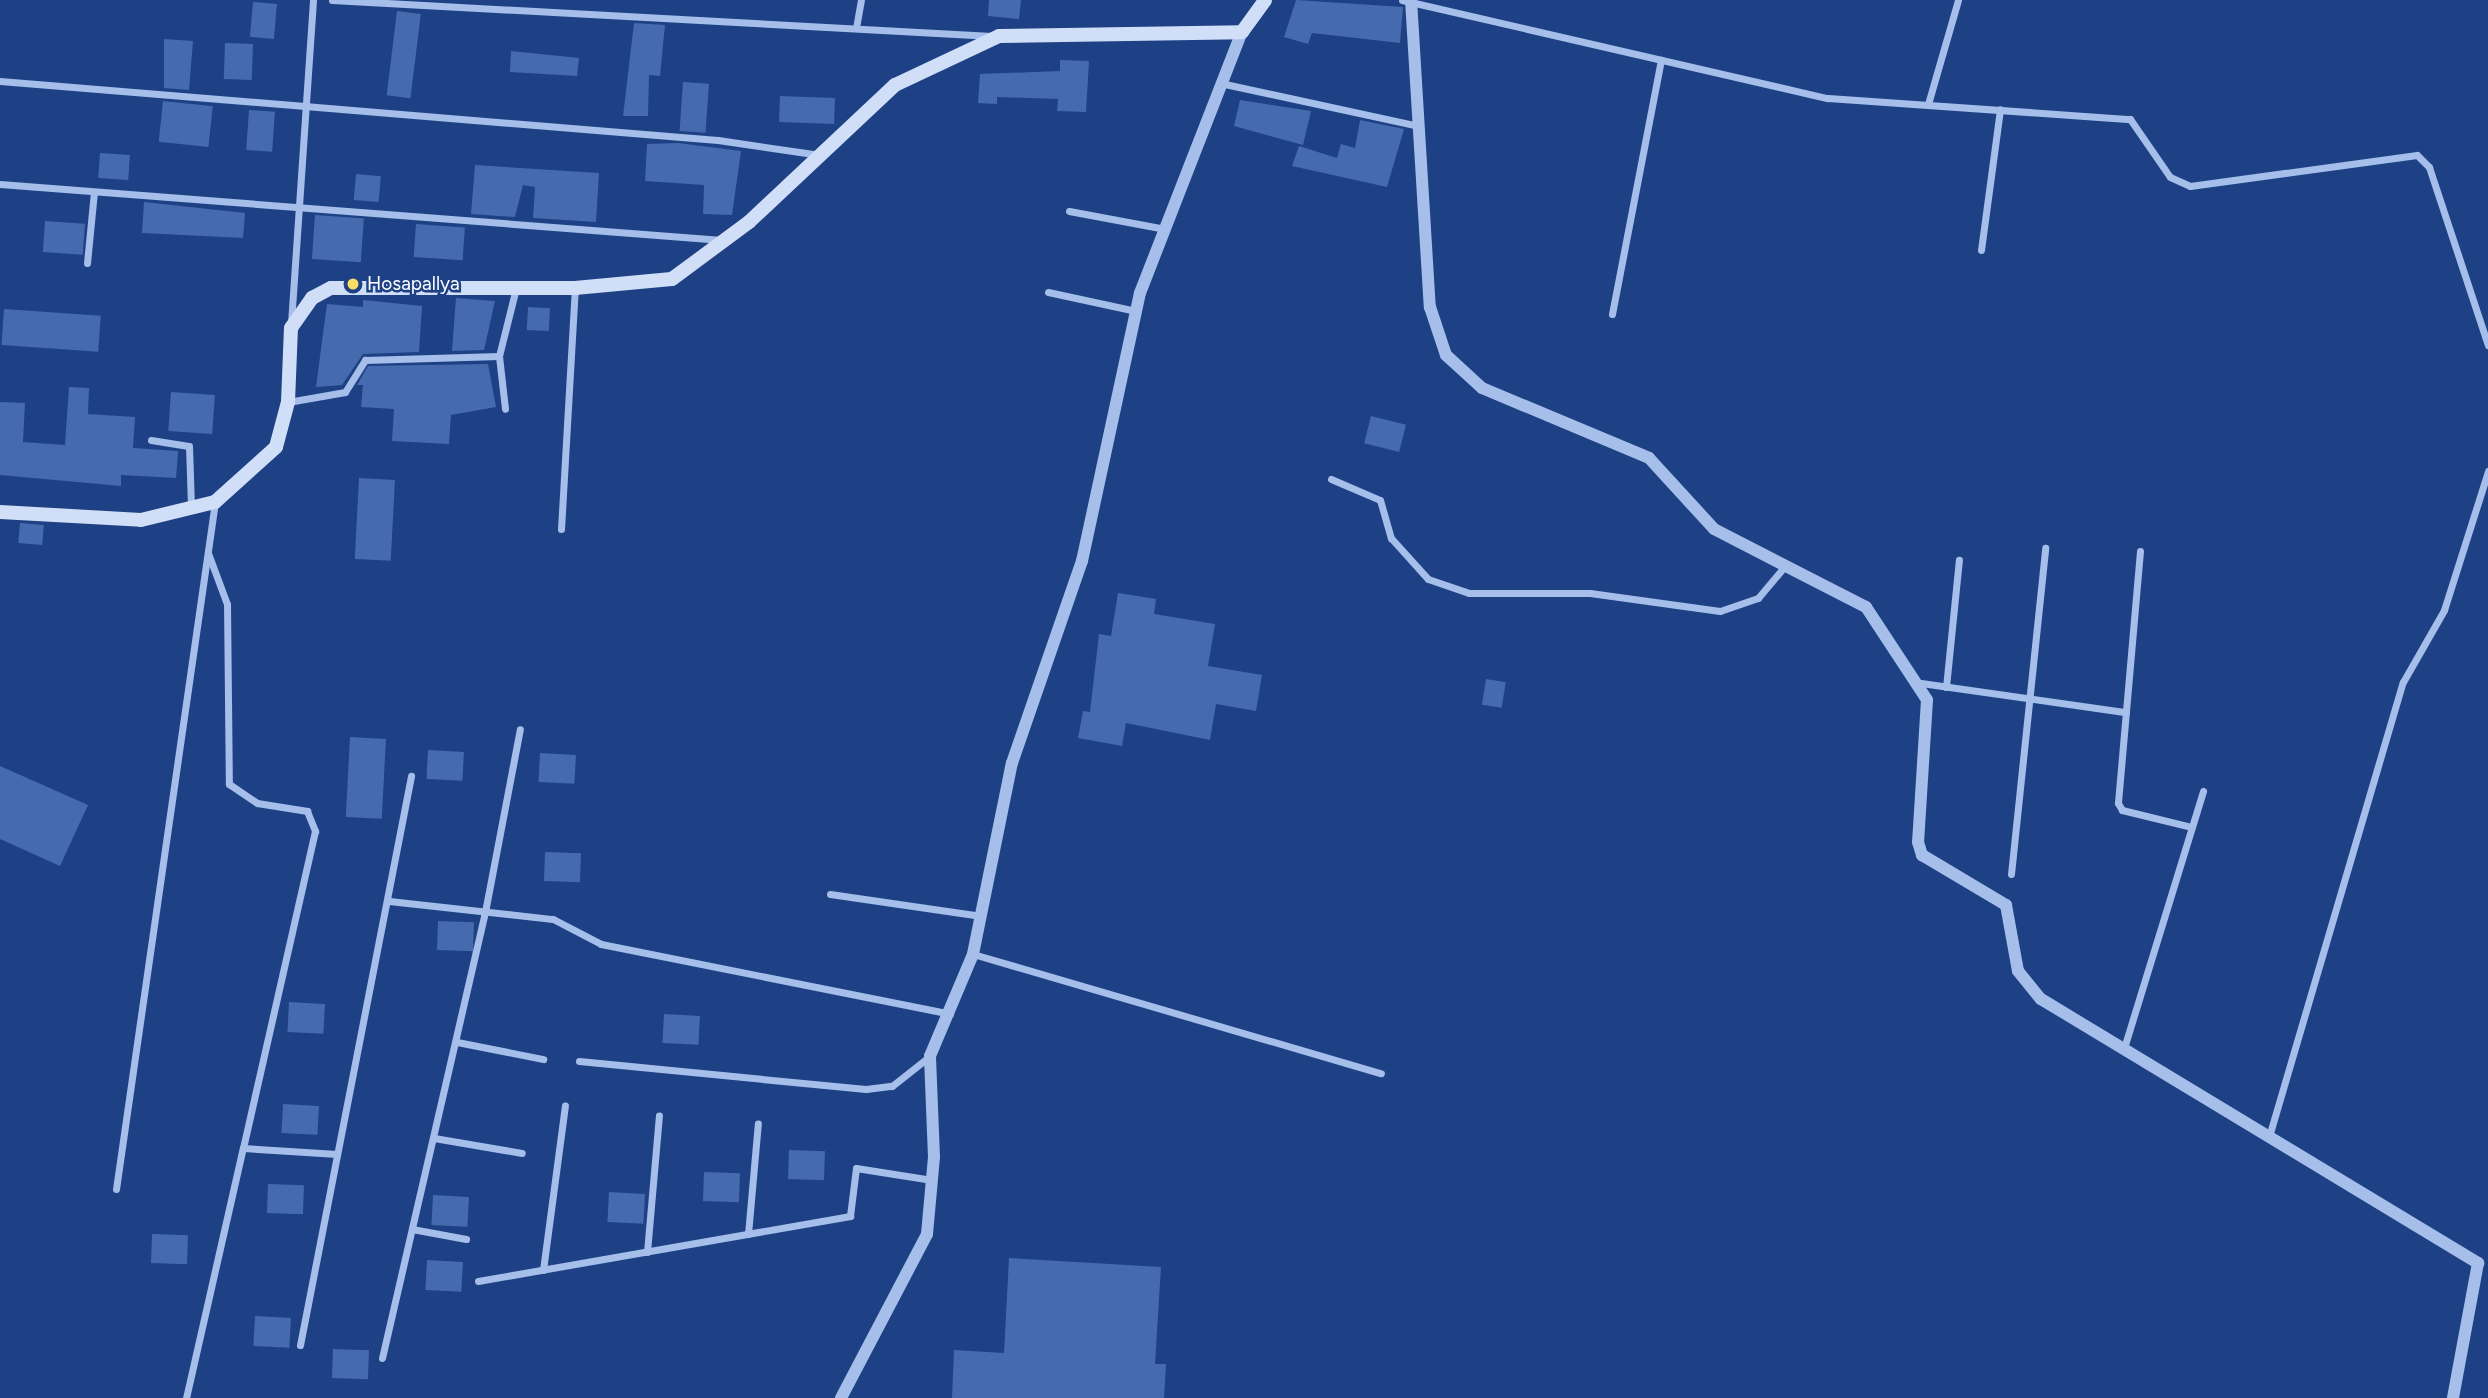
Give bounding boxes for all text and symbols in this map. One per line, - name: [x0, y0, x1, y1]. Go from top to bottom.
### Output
- place label: Hosapallya: [367, 273, 460, 295]
- marker: Hosapallya: [345, 276, 361, 292]

